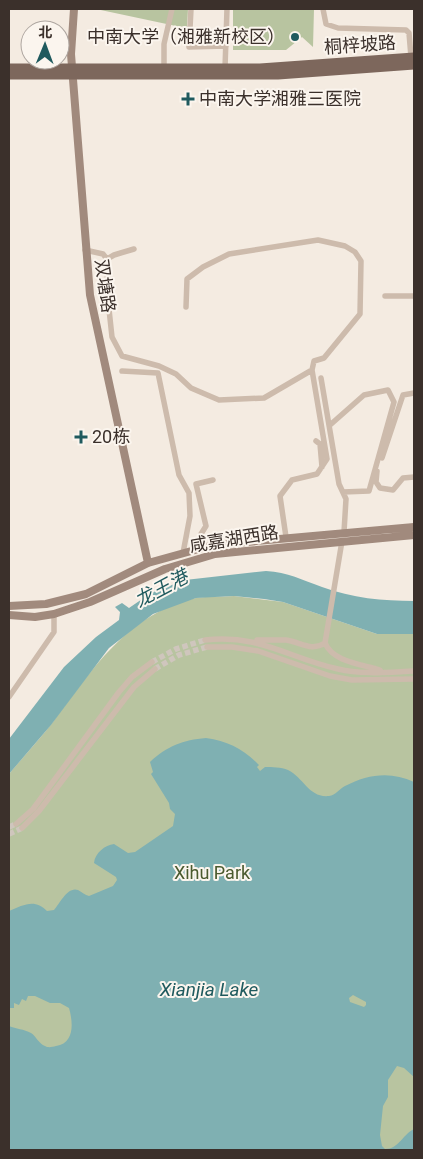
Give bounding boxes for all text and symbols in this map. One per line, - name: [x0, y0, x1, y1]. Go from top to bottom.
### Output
- north arrow: [20, 20, 70, 70]
- text: 北: [38, 24, 52, 40]
- place label: 中南大学（湘雅新校区）: [87, 26, 285, 47]
- marker: 中南大学（湘雅新校区）: [289, 31, 301, 43]
- street label: 桐梓坡路: [323, 32, 397, 57]
- place label: 中南大学湘雅三医院: [199, 88, 361, 109]
- marker: 中南大学湘雅三医院: [181, 92, 195, 106]
- street label: 双塘路: [91, 258, 120, 314]
- place label: 20栋: [92, 426, 130, 447]
- marker: 20栋: [74, 430, 88, 444]
- street label: 咸嘉湖西路: [188, 521, 280, 556]
- water label: 龙王港: [131, 564, 194, 612]
- park label: Xihu Park: [174, 862, 251, 883]
- water label: Xianjia Lake: [159, 978, 259, 1001]

